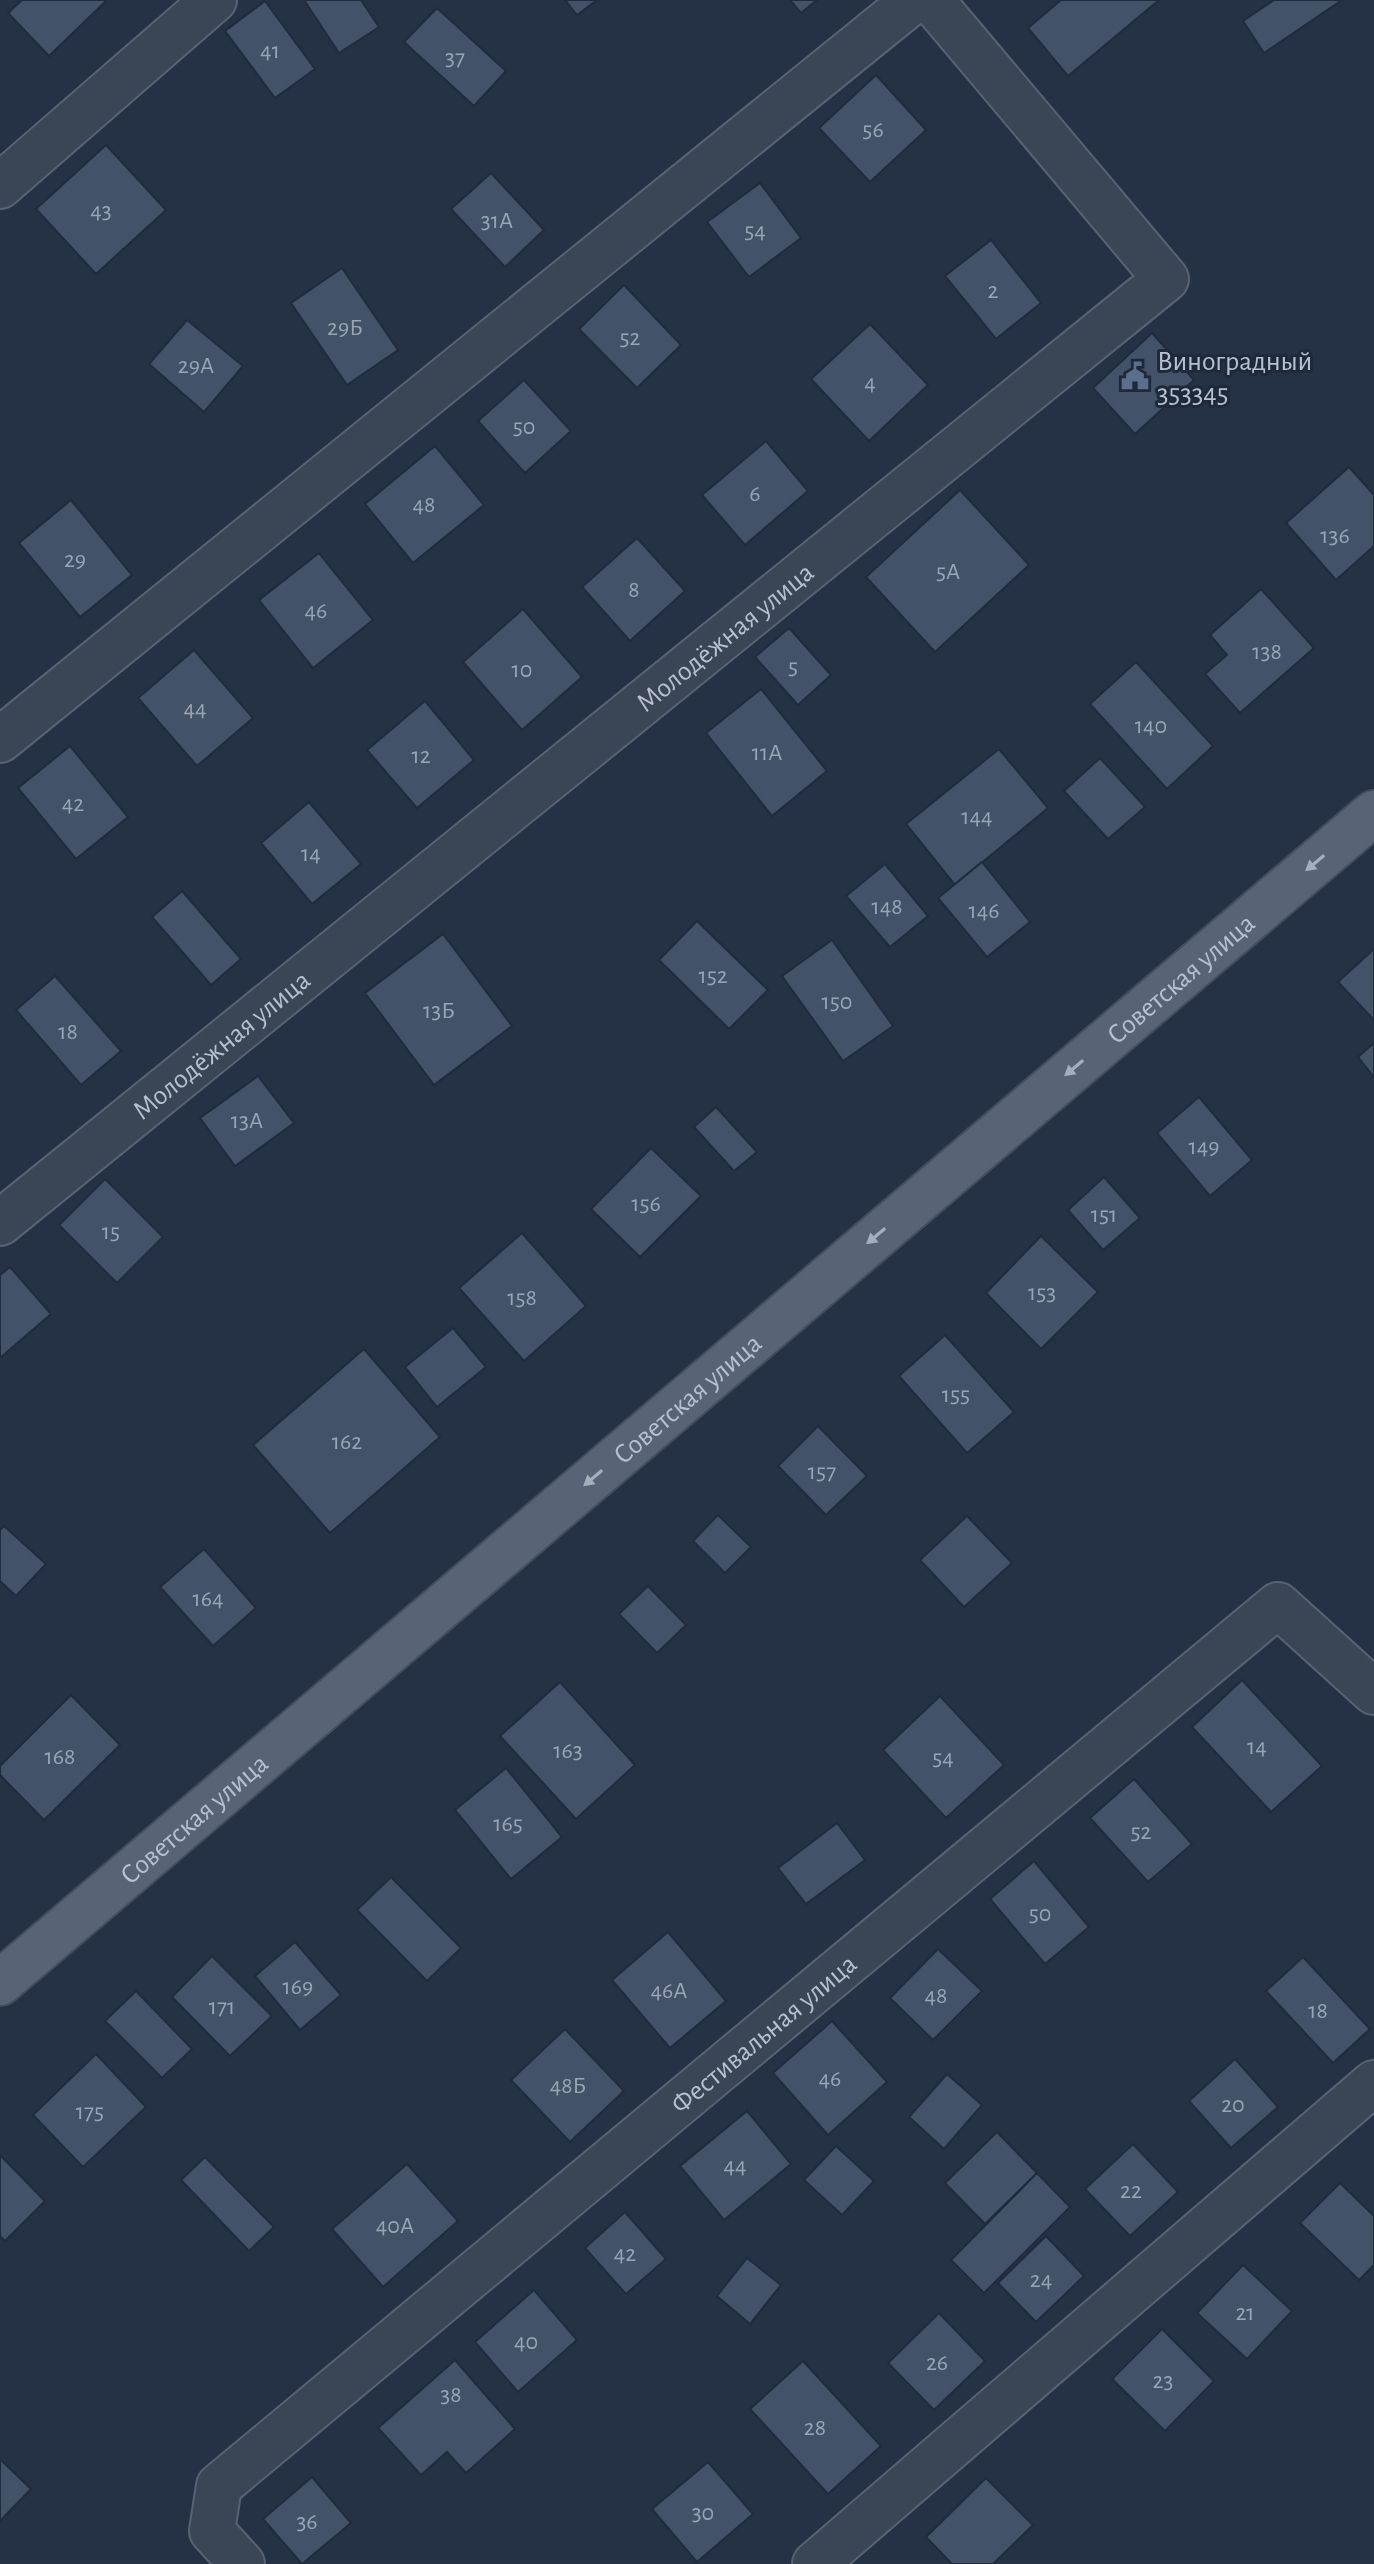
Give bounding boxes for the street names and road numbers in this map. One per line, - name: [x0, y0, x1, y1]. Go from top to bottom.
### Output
- street label: Молодёжная улица: [632, 558, 820, 718]
- street label: Советская улица: [1102, 909, 1261, 1050]
- street label: Молодёжная улица: [128, 966, 316, 1126]
- street label: Советская улица: [609, 1329, 767, 1470]
- street label: Советская улица: [115, 1749, 274, 1890]
- street label: Фестивальная улица: [666, 1950, 863, 2120]

